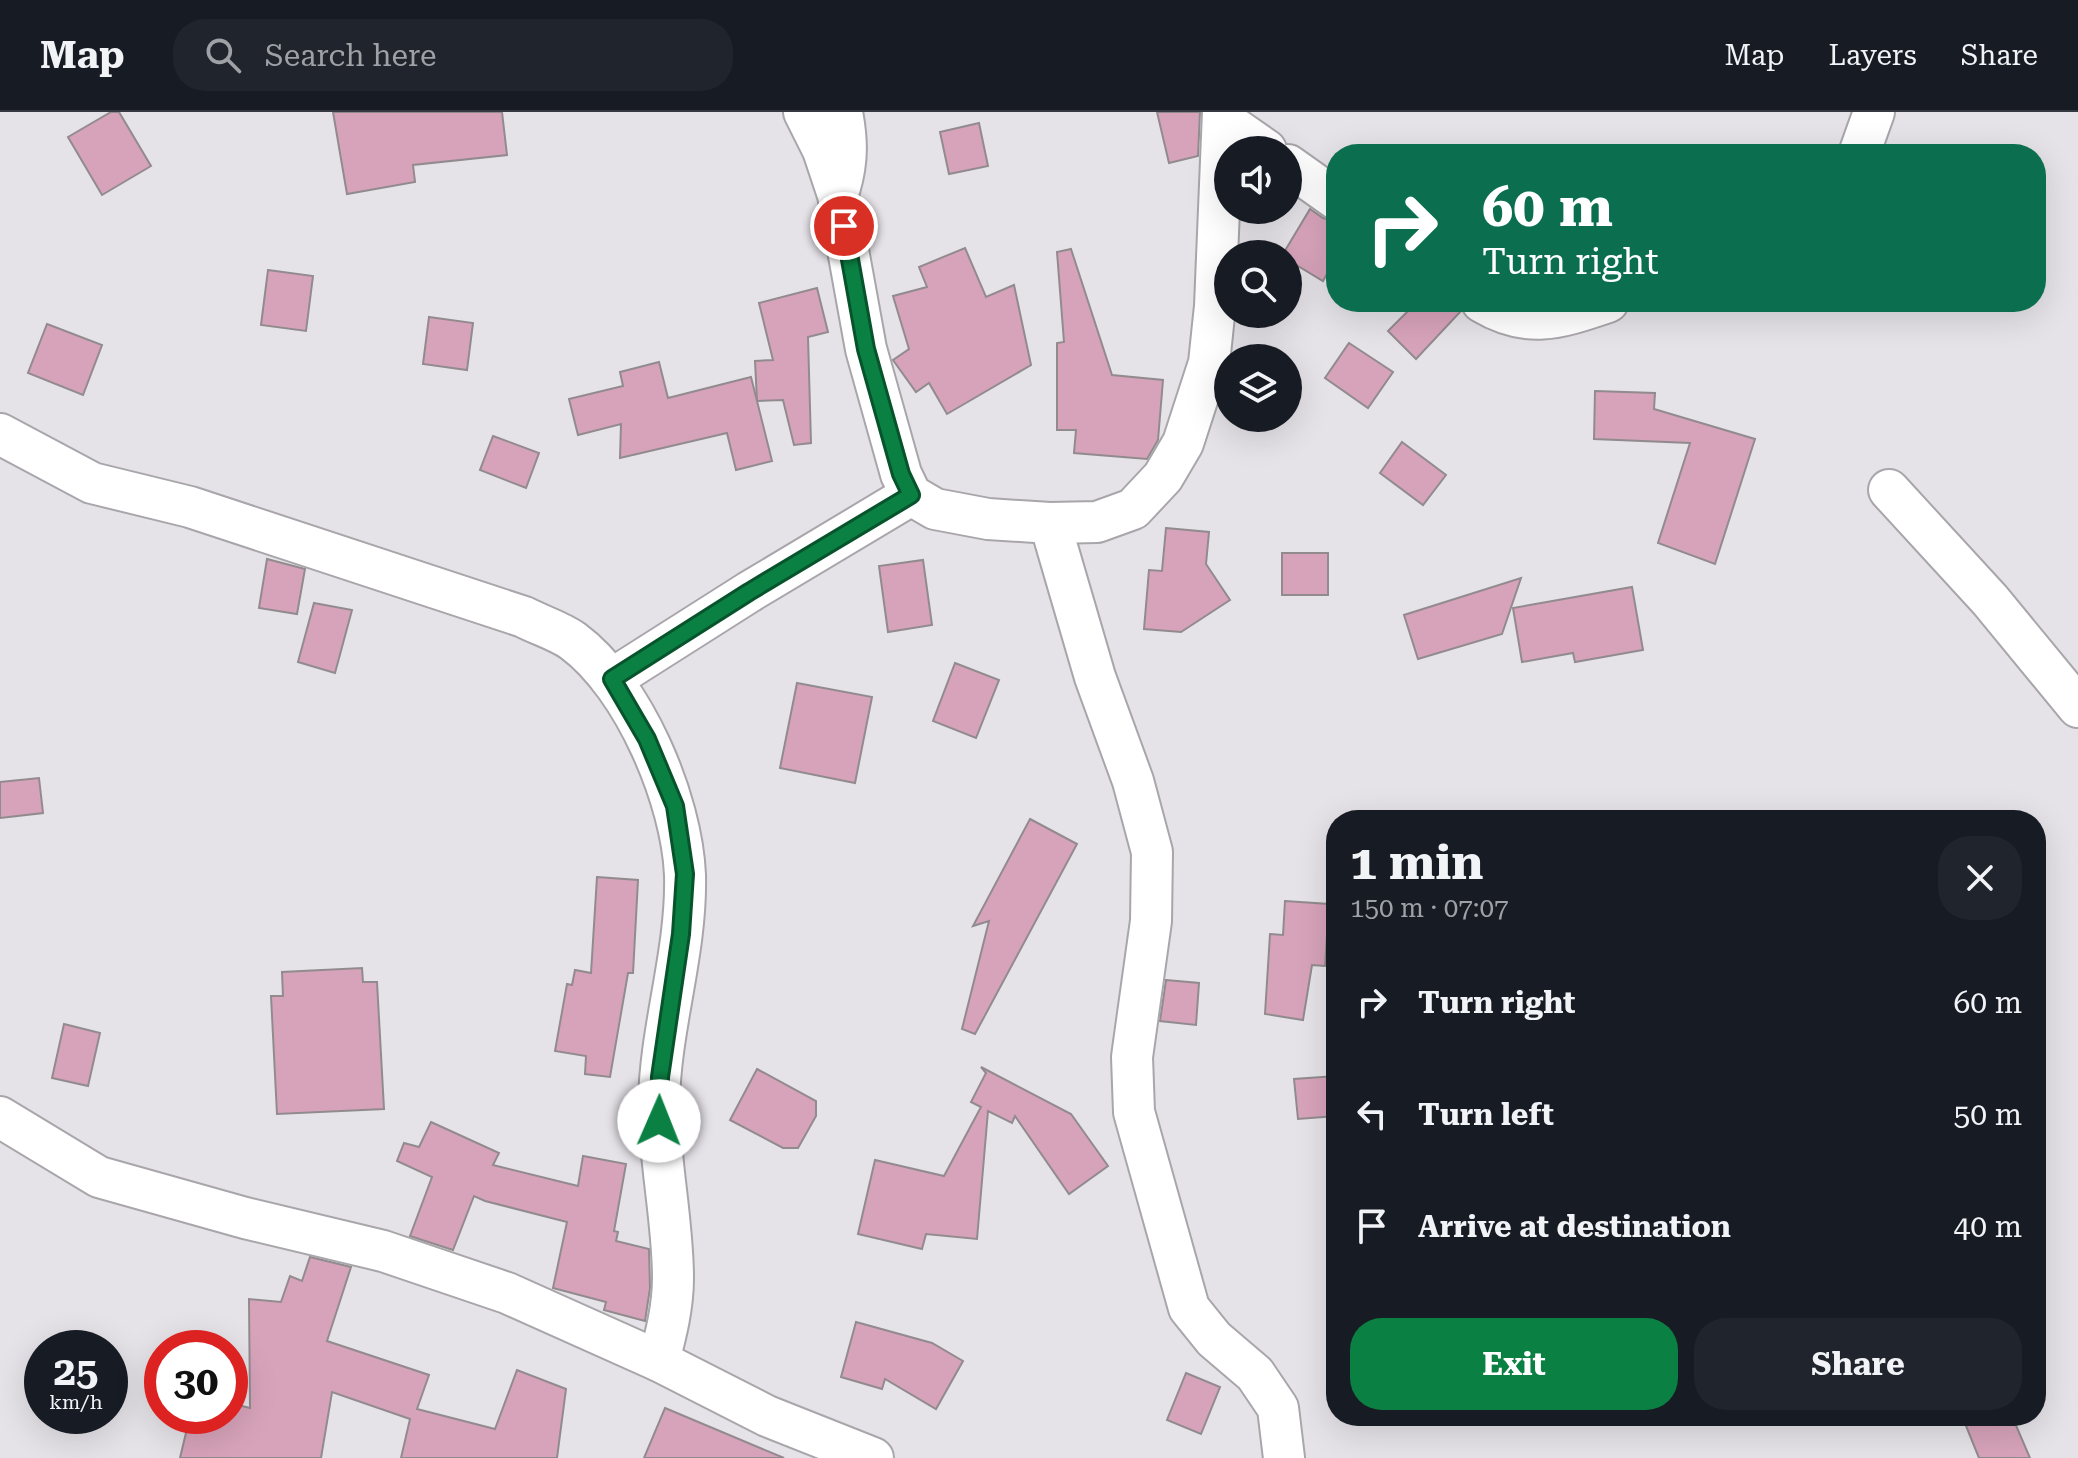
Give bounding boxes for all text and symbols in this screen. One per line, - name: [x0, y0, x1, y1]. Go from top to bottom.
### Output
- search box: [173, 19, 733, 91]
- text: Map: [40, 33, 125, 77]
- icon: search: [201, 33, 245, 77]
- text: Search here: [265, 38, 437, 73]
- text: Map: [1725, 39, 1784, 72]
- text: Layers: [1828, 39, 1917, 72]
- text: Share: [1961, 39, 2038, 72]
- map controls: [1214, 136, 1302, 432]
- button: sound: [1214, 136, 1302, 224]
- text: 60 m: [1482, 174, 1613, 240]
- icon: right: [1350, 176, 1454, 280]
- pin: [810, 192, 878, 260]
- icon: arrive: [822, 204, 866, 248]
- button: search: [1214, 240, 1302, 328]
- text: Turn right: [1482, 241, 1659, 283]
- button: layers: [1214, 344, 1302, 432]
- text: 1 min: [1350, 835, 1483, 891]
- button: close: [1938, 836, 2022, 920]
- text: 150 m · 07:07: [1350, 893, 1509, 923]
- icon: right: [1350, 980, 1394, 1024]
- text: Turn right: [1418, 985, 1575, 1020]
- text: 60 m: [1953, 985, 2022, 1020]
- position arrow: [617, 1079, 701, 1163]
- icon: left: [1350, 1092, 1394, 1136]
- text: Turn left: [1418, 1097, 1554, 1132]
- text: 50 m: [1953, 1097, 2022, 1132]
- icon: arrive: [1350, 1204, 1394, 1248]
- text: Arrive at destination: [1418, 1209, 1731, 1244]
- text: 40 m: [1953, 1209, 2022, 1244]
- button: Exit: [1350, 1318, 1678, 1410]
- button: Share: [1694, 1318, 2022, 1410]
- speed limit sign: 30: [144, 1330, 248, 1434]
- text: 25: [54, 1348, 98, 1395]
- text: km/h: [49, 1390, 103, 1414]

